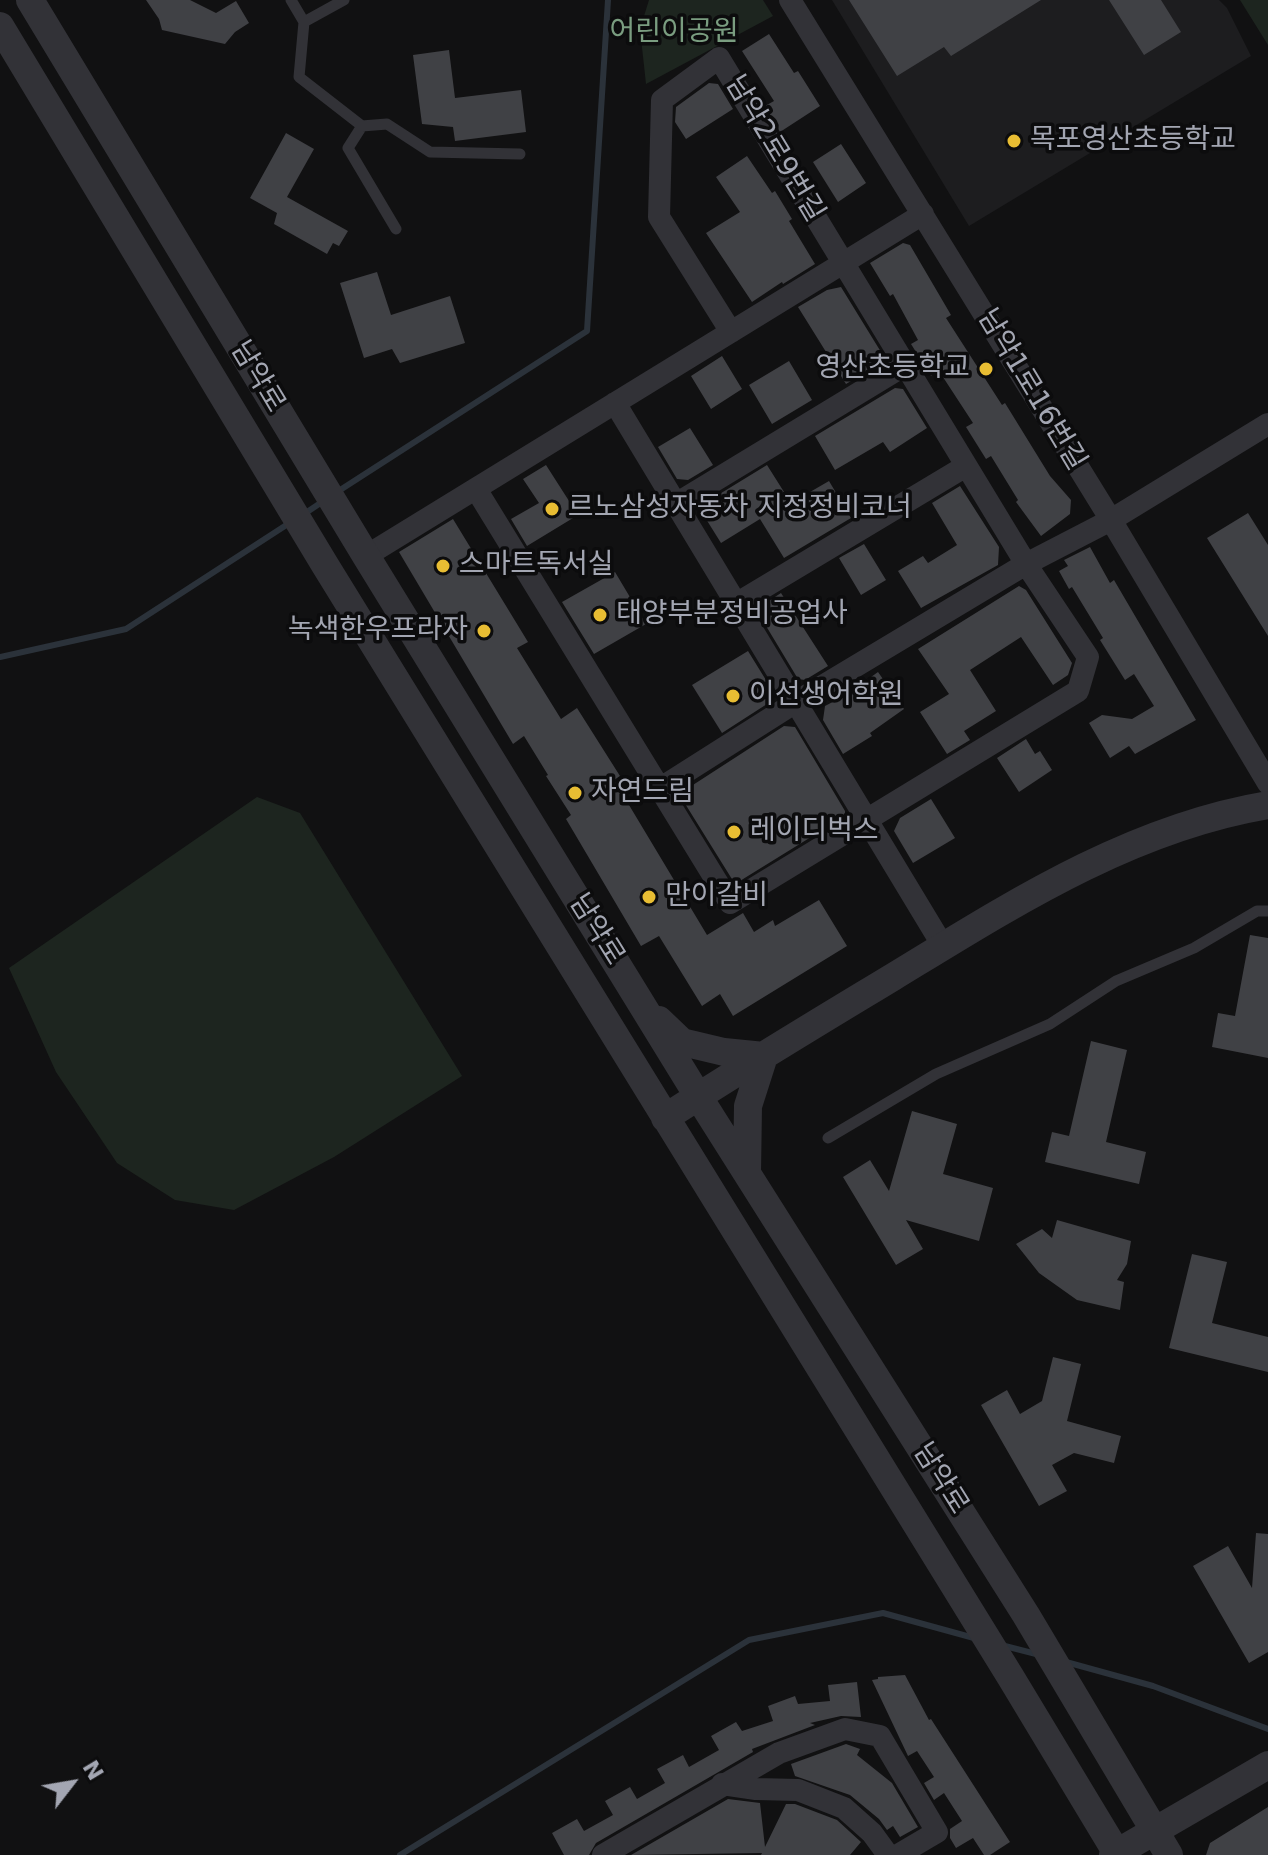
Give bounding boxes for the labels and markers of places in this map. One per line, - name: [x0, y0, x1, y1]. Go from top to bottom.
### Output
- place label: 목포영산초등학교: [1030, 124, 1236, 158]
- marker: 목포영산초등학교: [1005, 132, 1023, 150]
- place label: 영산초등학교: [815, 352, 970, 386]
- marker: 영산초등학교: [977, 360, 995, 378]
- place label: 르노삼성자동차 지정정비코너: [568, 492, 912, 526]
- marker: 르노삼성자동차 지정정비코너: [543, 500, 561, 518]
- place label: 스마트독서실: [459, 549, 614, 583]
- marker: 스마트독서실: [434, 557, 452, 575]
- place label: 태양부분정비공업사: [616, 598, 848, 632]
- marker: 태양부분정비공업사: [591, 606, 609, 624]
- place label: 녹색한우프라자: [288, 614, 468, 648]
- marker: 녹색한우프라자: [475, 622, 493, 640]
- place label: 이선생어학원: [749, 679, 904, 713]
- marker: 이선생어학원: [724, 687, 742, 705]
- place label: 자연드림: [591, 776, 694, 810]
- marker: 자연드림: [566, 784, 584, 802]
- place label: 레이디벅스: [750, 815, 879, 849]
- marker: 레이디벅스: [725, 823, 743, 841]
- place label: 만이갈비: [665, 880, 768, 914]
- marker: 만이갈비: [640, 888, 658, 906]

